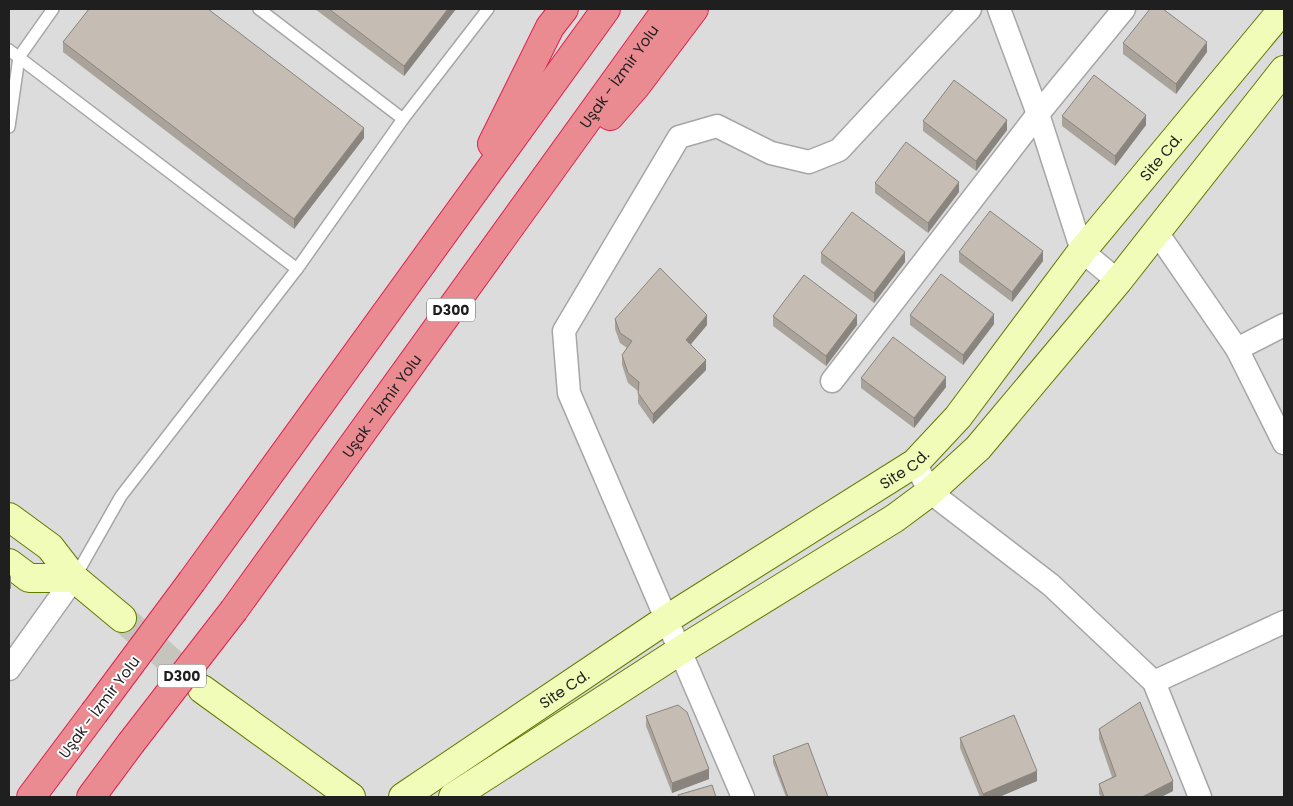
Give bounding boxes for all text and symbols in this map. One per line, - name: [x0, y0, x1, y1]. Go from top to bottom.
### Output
- street label: Uşak - İzmir Yolu: [574, 20, 663, 132]
- street label: Site Cd.: [1134, 128, 1186, 185]
- road number: D300: [427, 298, 475, 322]
- street label: Uşak - İzmir Yolu: [337, 349, 426, 462]
- street label: Site Cd.: [875, 444, 933, 493]
- street label: Uşak - İzmir Yolu: [54, 652, 144, 762]
- road number: D300: [158, 664, 206, 688]
- street label: Site Cd.: [535, 664, 593, 713]

